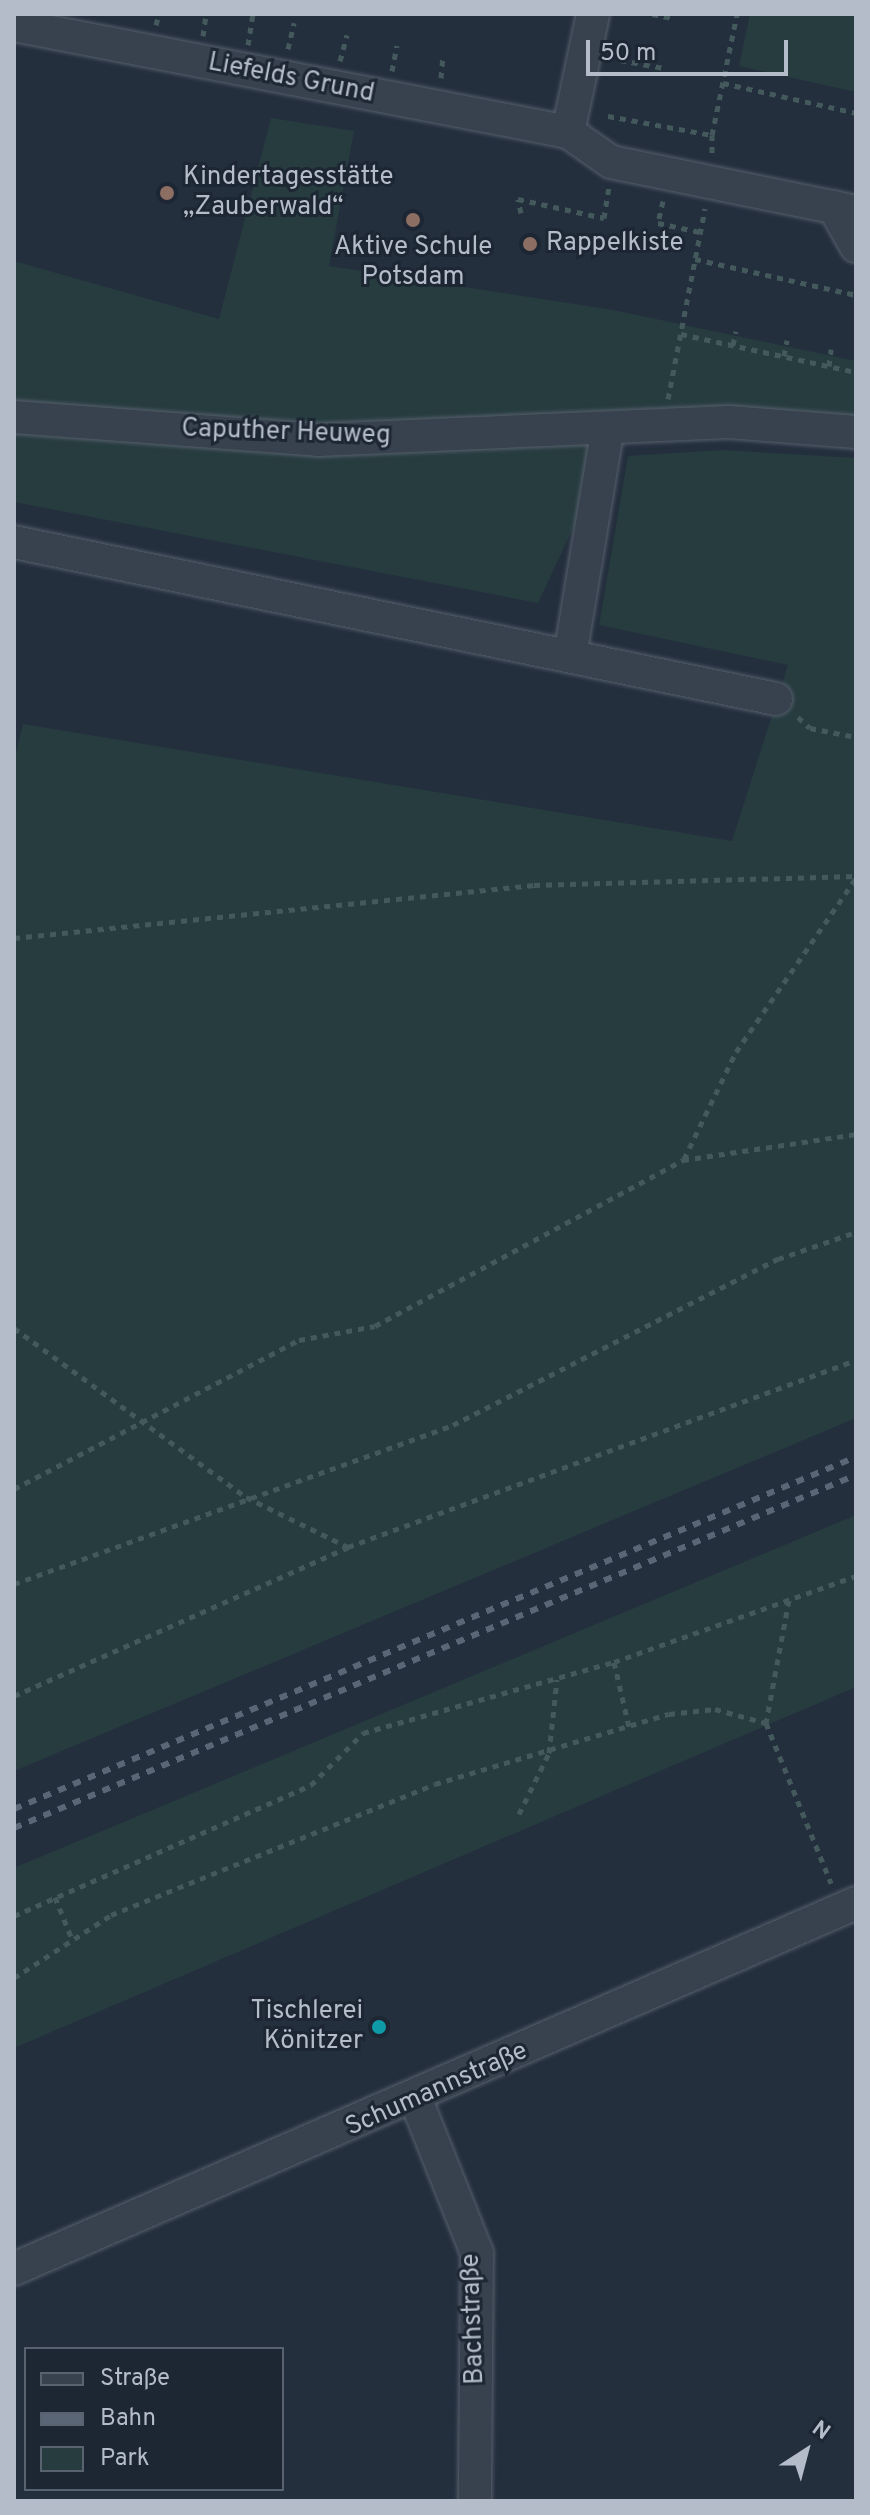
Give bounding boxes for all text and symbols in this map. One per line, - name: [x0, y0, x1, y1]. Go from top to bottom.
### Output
- scale bar: [590, 24, 792, 74]
- text: 50 m: [600, 39, 656, 69]
- street label: Liefelds Grund: [205, 48, 377, 110]
- place label: Kindertagesstätte „Zauberwald“: [183, 162, 393, 224]
- marker: Kindertagesstätte „Zauberwald“: [158, 184, 176, 202]
- marker: Aktive Schule Potsdam: [404, 211, 422, 229]
- place label: Rappelkiste: [546, 228, 683, 260]
- place label: Aktive Schule Potsdam: [334, 232, 492, 294]
- marker: Rappelkiste: [521, 235, 539, 253]
- street label: Caputher Heuweg: [181, 414, 391, 452]
- place label: Tischlerei Könitzer: [251, 1996, 363, 2058]
- marker: Tischlerei Könitzer: [370, 2018, 388, 2036]
- street label: Schumannstraße: [341, 2036, 533, 2144]
- street label: Bachstraße: [456, 2253, 492, 2385]
- legend: [24, 2347, 284, 2491]
- text: Straße: [100, 2364, 170, 2394]
- text: Bahn: [100, 2404, 156, 2434]
- north arrow: [766, 2411, 846, 2491]
- text: N: [806, 2416, 835, 2447]
- text: Park: [100, 2444, 150, 2474]

